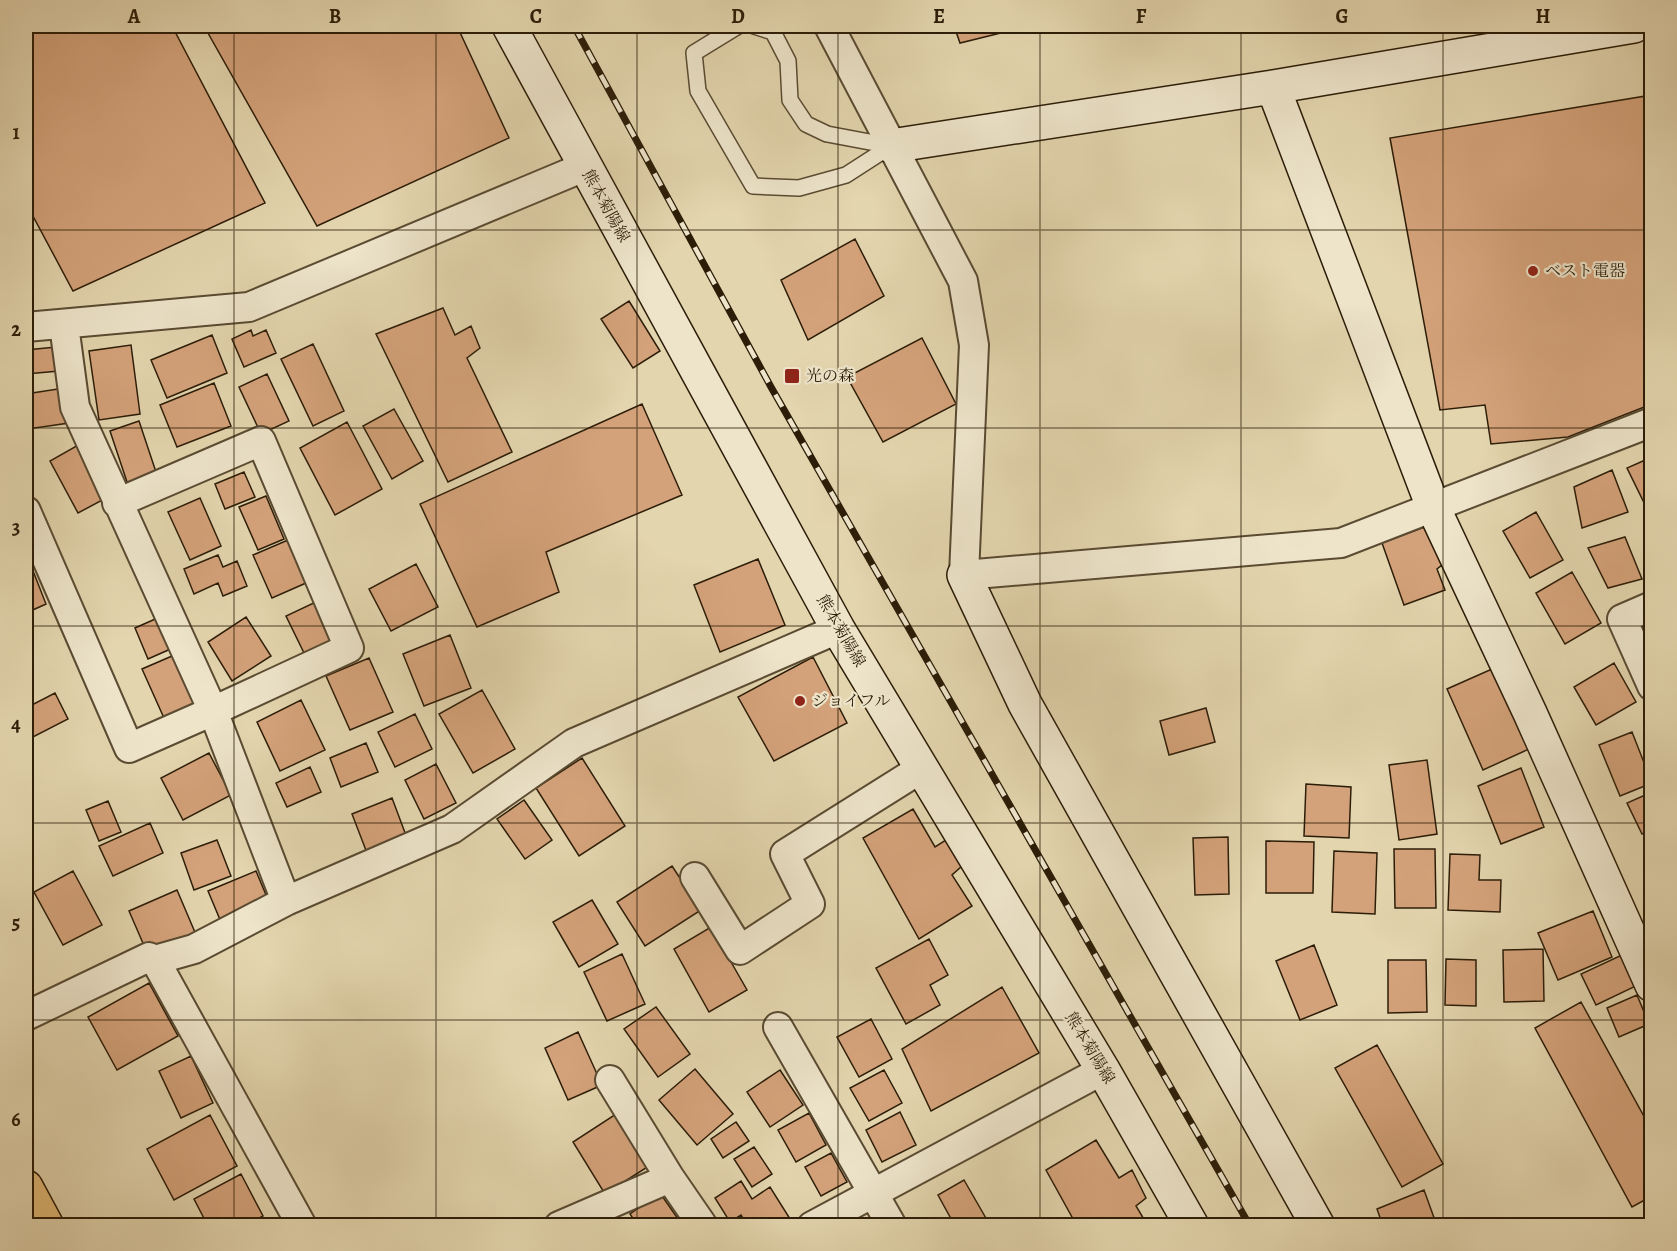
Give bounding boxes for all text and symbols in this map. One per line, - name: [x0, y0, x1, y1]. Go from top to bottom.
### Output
- text: A: [127, 3, 141, 30]
- text: B: [329, 3, 341, 30]
- text: C: [530, 3, 542, 30]
- text: D: [731, 3, 745, 30]
- text: E: [933, 3, 945, 30]
- text: F: [1136, 3, 1147, 30]
- text: G: [1335, 3, 1349, 30]
- text: H: [1536, 3, 1551, 30]
- text: 1: [12, 119, 20, 146]
- street label: 熊本菊陽線: [577, 166, 635, 246]
- place label: ベスト電器: [1545, 260, 1625, 282]
- marker: ベスト電器: [1526, 264, 1540, 278]
- text: 2: [11, 316, 21, 343]
- place label: 光の森: [806, 365, 854, 387]
- marker: 光の森: [783, 367, 801, 385]
- text: 3: [12, 514, 20, 541]
- street label: 熊本菊陽線: [811, 591, 871, 671]
- place label: ジョイフル: [812, 690, 891, 712]
- marker: ジョイフル: [793, 694, 807, 708]
- text: 4: [11, 711, 21, 738]
- text: 5: [12, 909, 20, 936]
- street label: 熊本菊陽線: [1060, 1008, 1120, 1088]
- text: 6: [11, 1106, 21, 1133]

